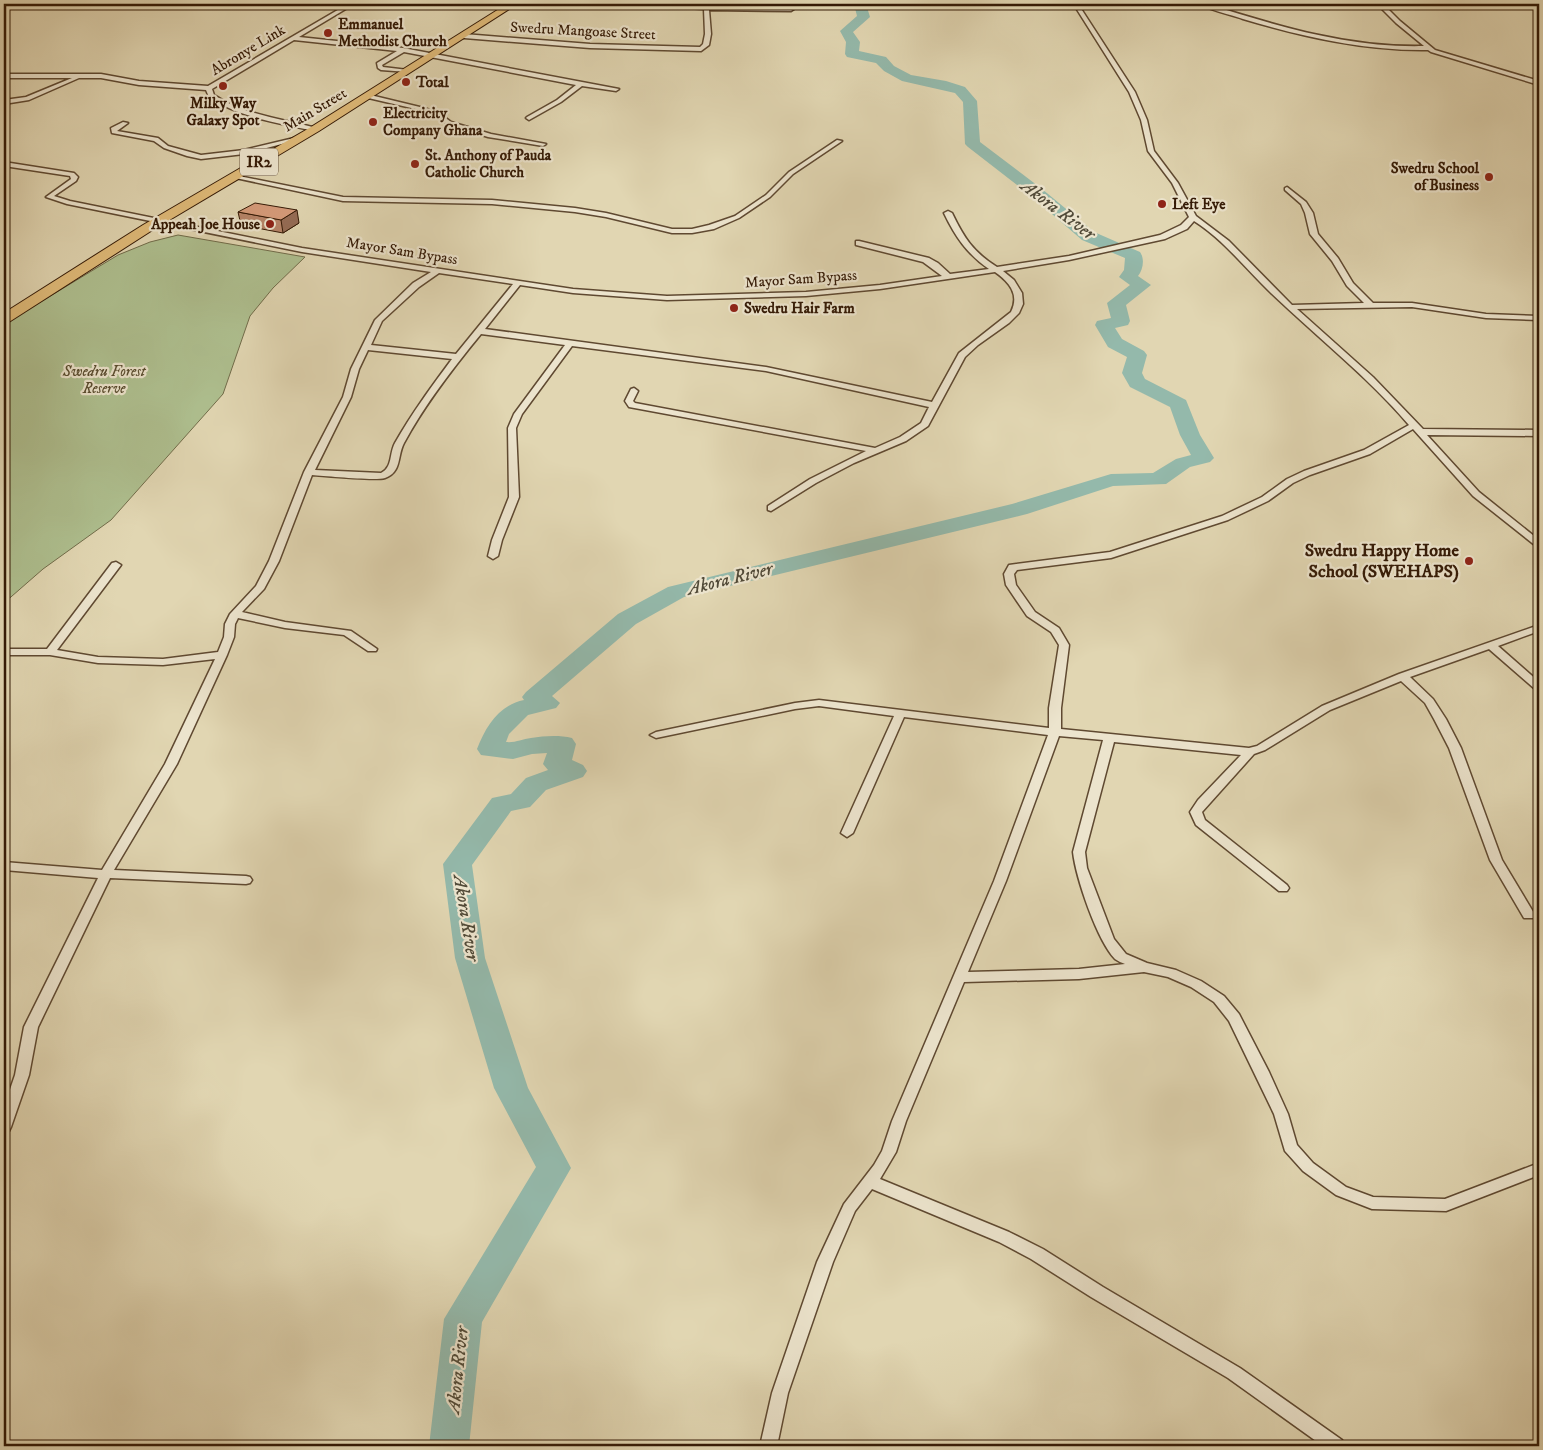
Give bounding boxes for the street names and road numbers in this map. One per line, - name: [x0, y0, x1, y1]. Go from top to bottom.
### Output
- street label: Swedru Mangoase Street: [510, 18, 657, 44]
- street label: Abronye Link: [207, 20, 289, 80]
- street label: Main Street: [280, 84, 350, 136]
- road number: IR2: [240, 148, 278, 176]
- street label: Mayor Sam Bypass: [345, 233, 459, 269]
- street label: Mayor Sam Bypass: [744, 266, 858, 292]

